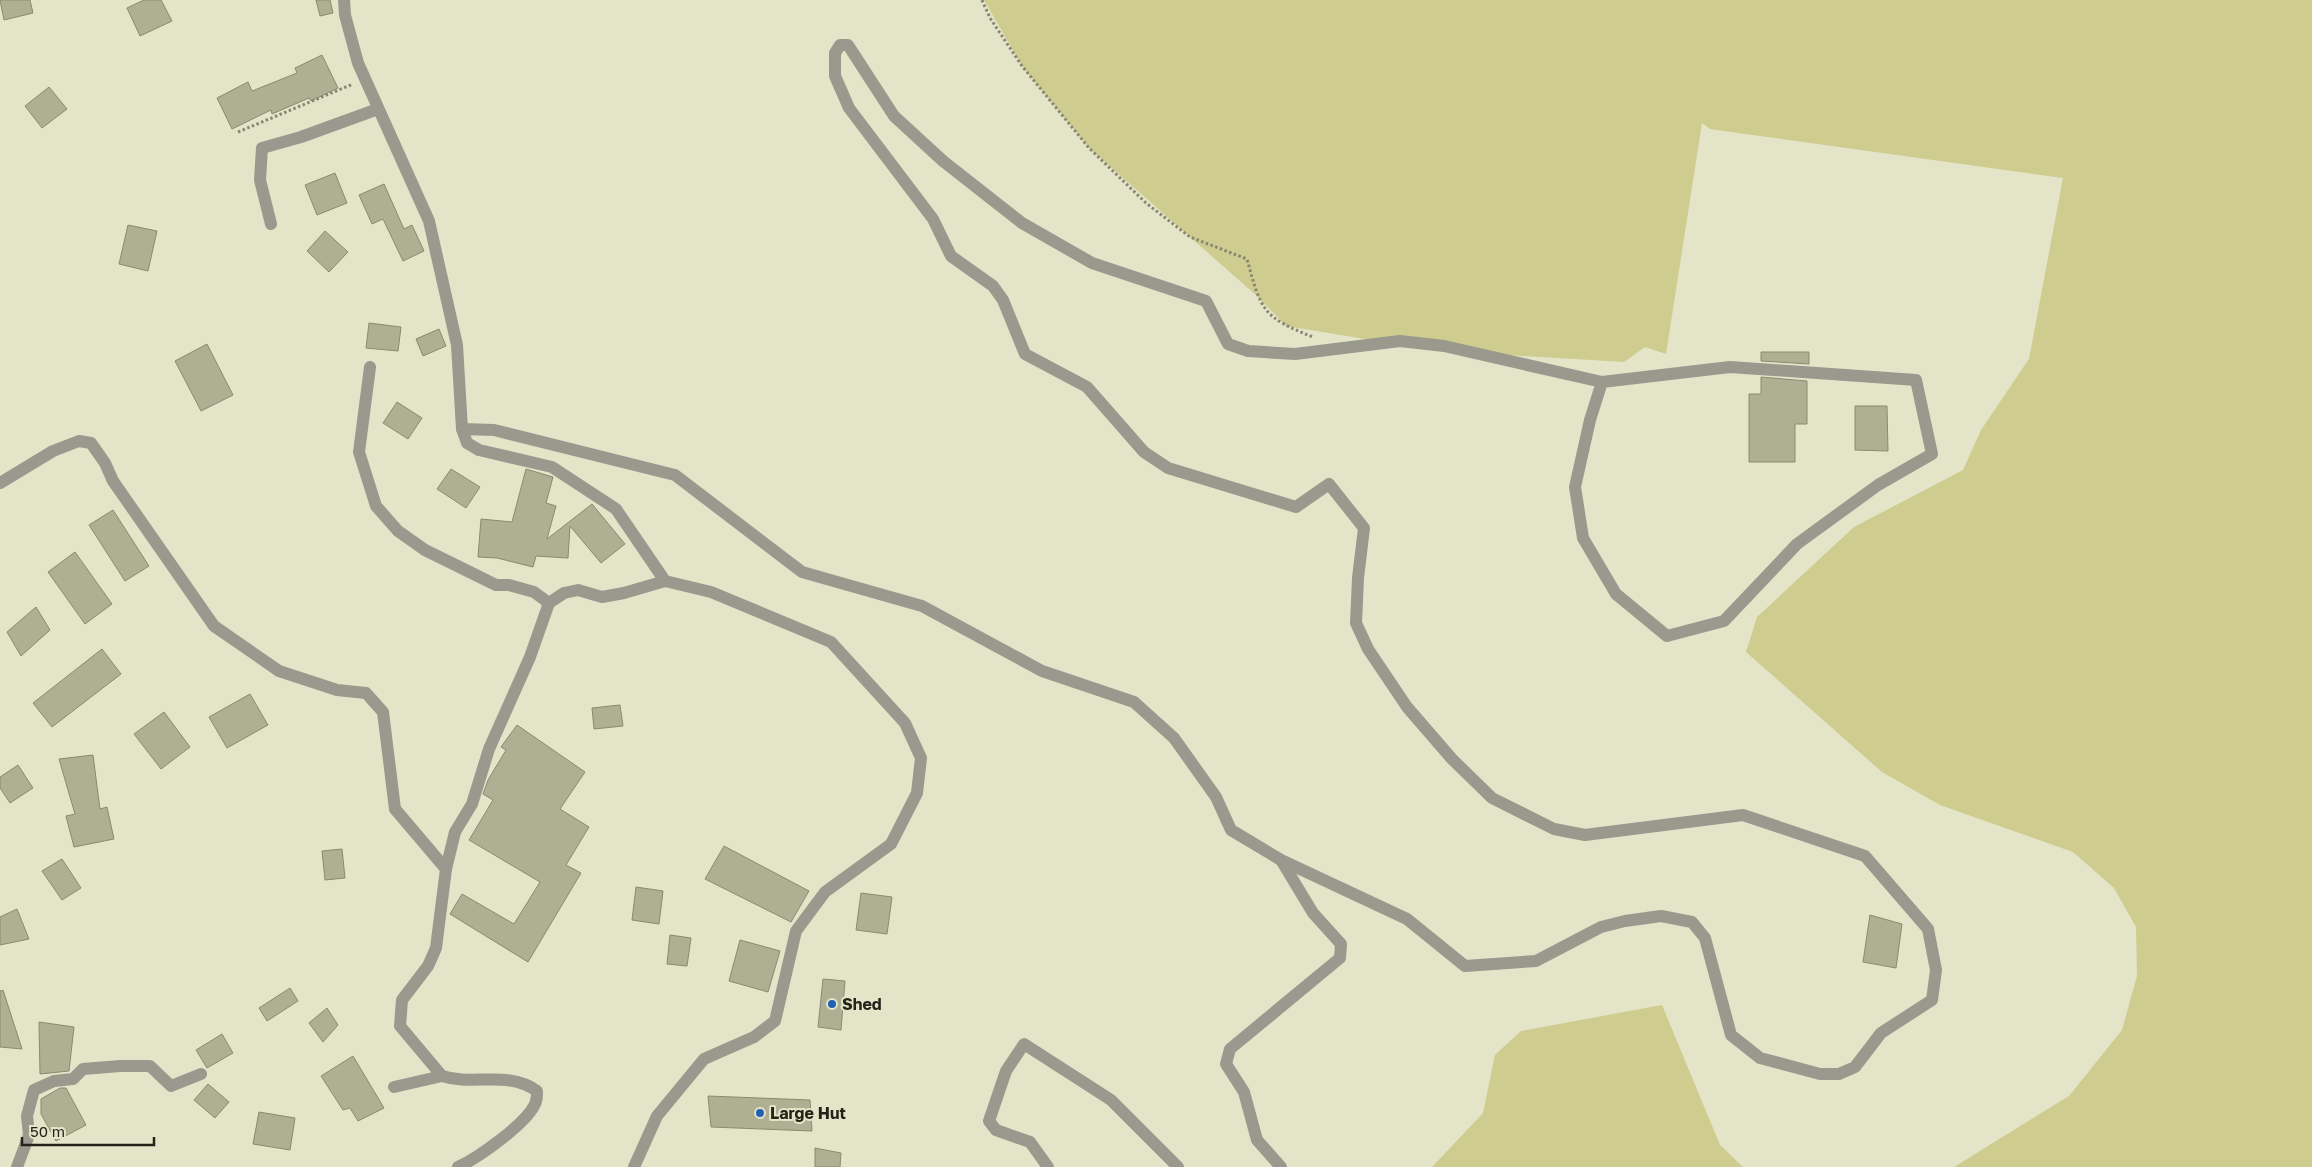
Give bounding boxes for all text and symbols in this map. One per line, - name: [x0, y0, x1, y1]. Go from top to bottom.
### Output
- place label: Shed: [842, 994, 882, 1014]
- marker: Shed: [826, 998, 838, 1010]
- place label: Large Hut: [770, 1103, 846, 1123]
- marker: Large Hut: [754, 1107, 766, 1119]
- scale bar: [22, 1114, 155, 1146]
- text: 50 m: [30, 1122, 65, 1140]

